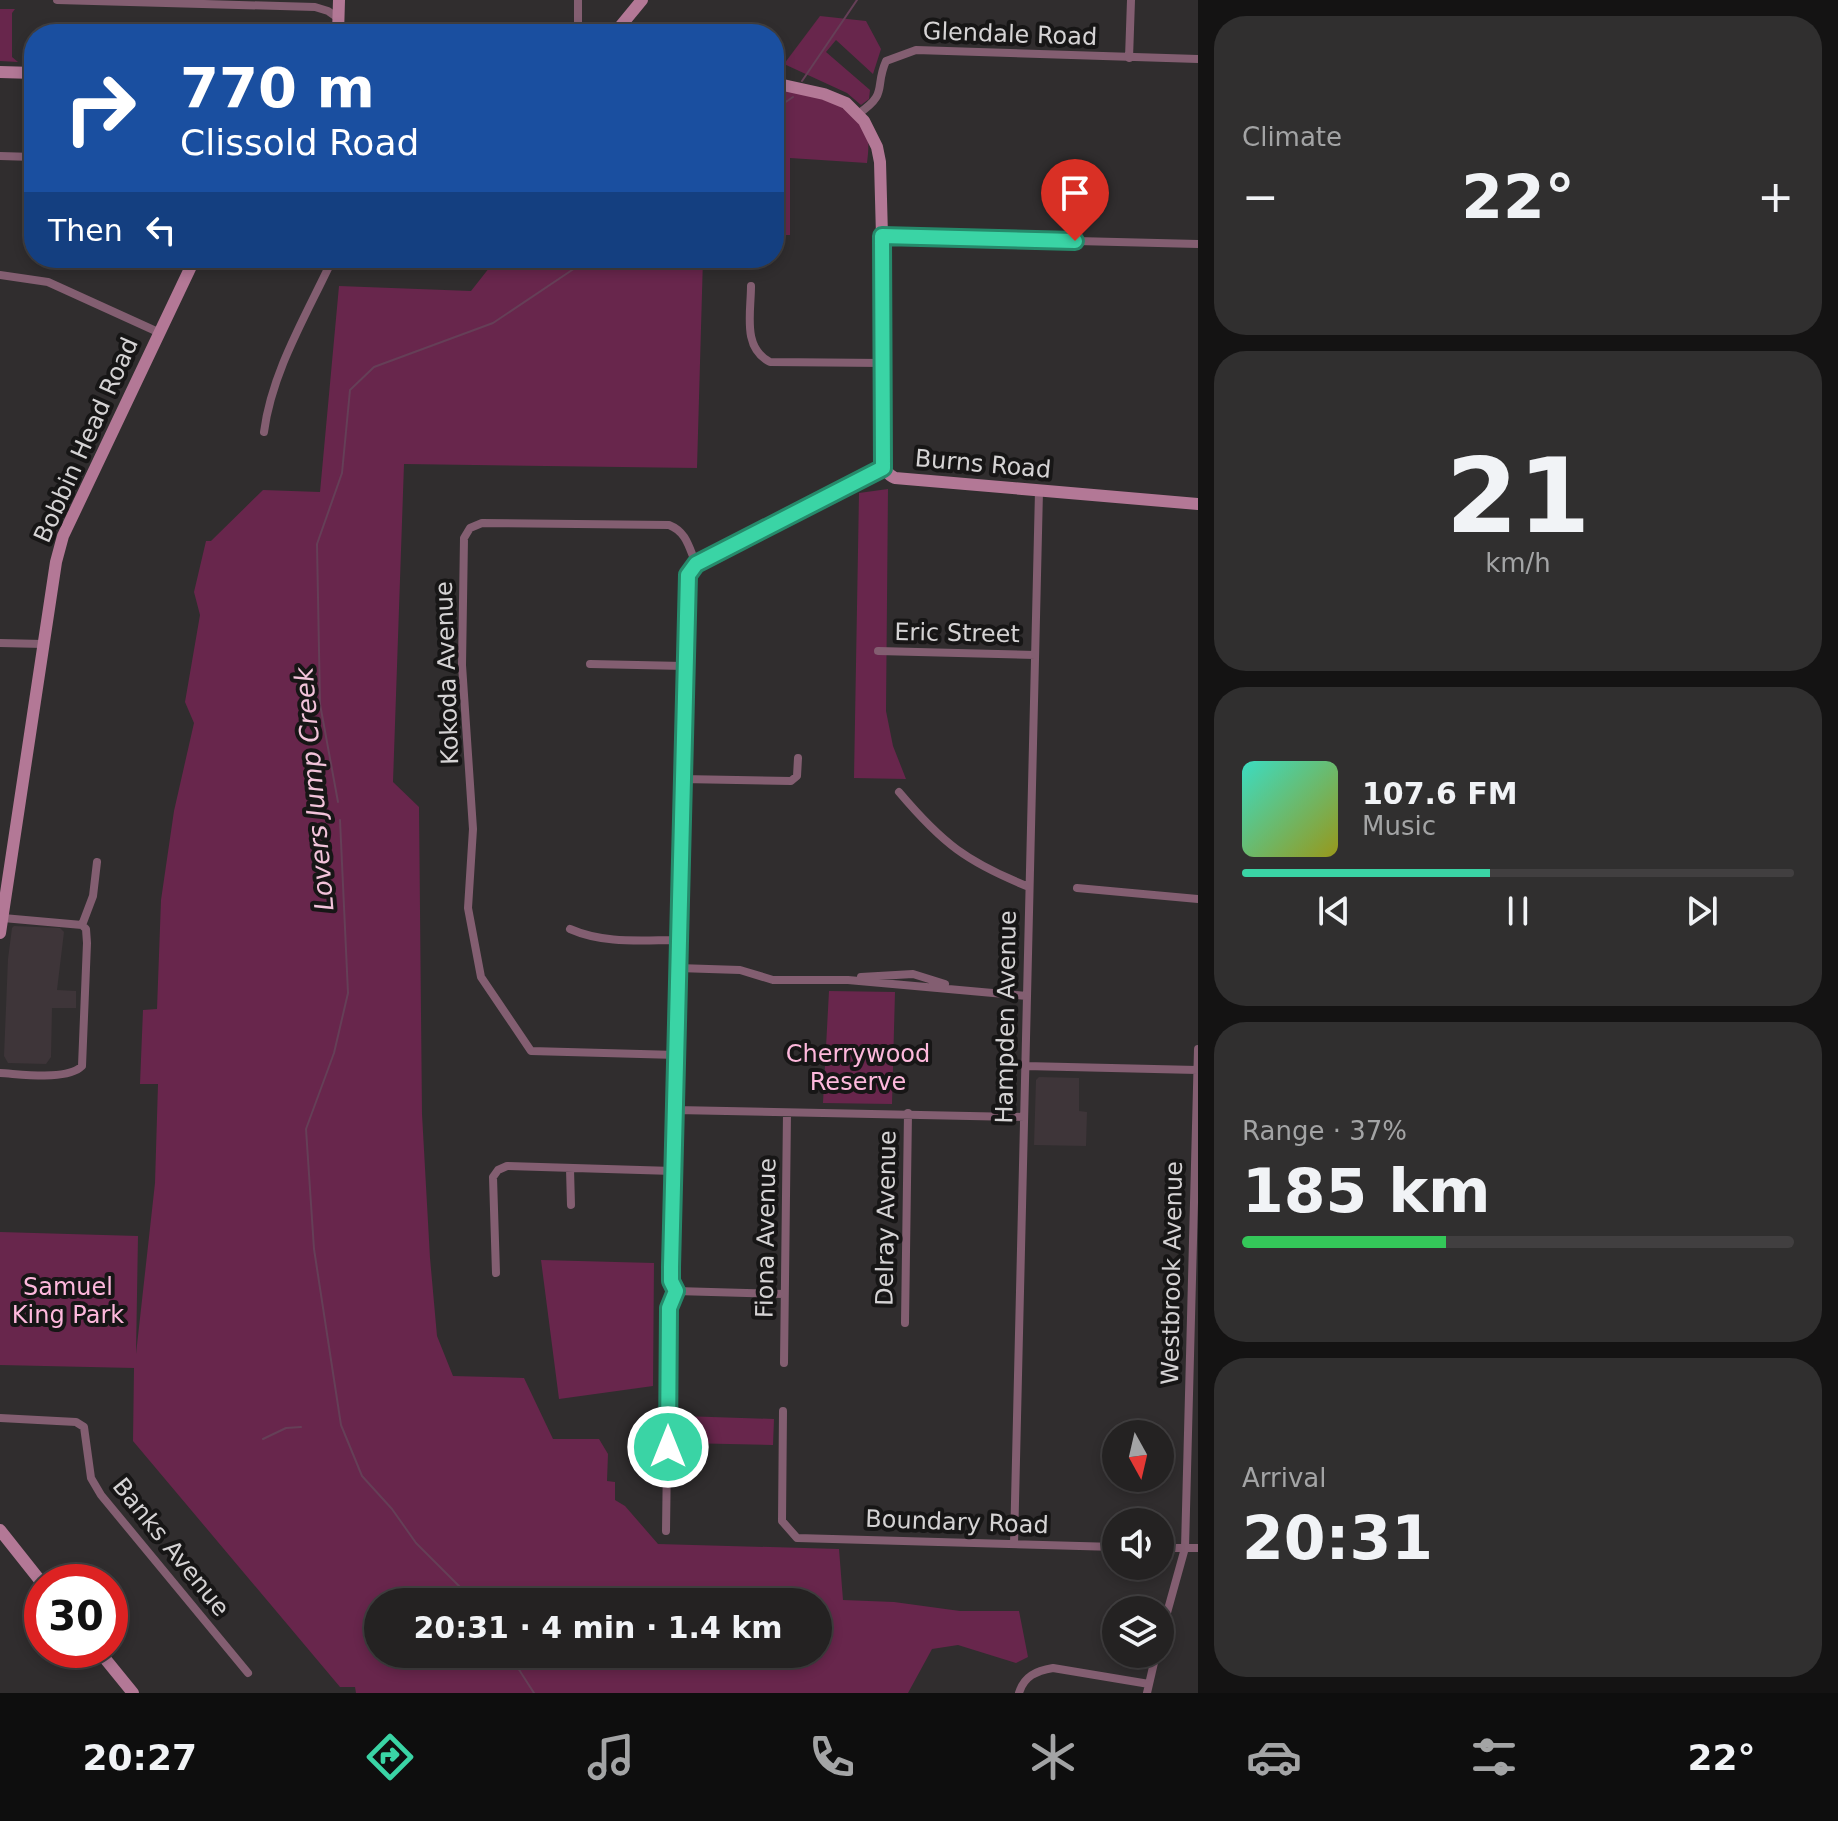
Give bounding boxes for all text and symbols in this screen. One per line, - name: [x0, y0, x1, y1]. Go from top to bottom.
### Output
- street label: Glendale Road: [922, 17, 1098, 51]
- text: 770 m: [180, 55, 375, 120]
- icon: right: [48, 56, 152, 160]
- text: Clissold Road: [180, 122, 419, 163]
- text: Climate: [1242, 122, 1342, 152]
- pin: [1041, 159, 1109, 241]
- text: 22°: [1461, 162, 1575, 232]
- icon: arrive: [1053, 171, 1097, 215]
- text: −: [1242, 171, 1279, 222]
- text: +: [1757, 171, 1794, 222]
- icon: left: [139, 208, 183, 252]
- text: Then: [48, 213, 123, 248]
- street label: Bobbin Head Road: [28, 333, 144, 547]
- text: 21: [1446, 435, 1590, 557]
- street label: Burns Road: [914, 444, 1052, 484]
- text: km/h: [1485, 548, 1551, 578]
- street label: Kokoda Avenue: [430, 581, 464, 765]
- street label: Eric Street: [894, 618, 1020, 648]
- water label: Lovers Jump Creek: [288, 665, 340, 912]
- text: 107.6 FM: [1362, 776, 1518, 811]
- text: Music: [1362, 811, 1436, 841]
- icon: previous: [1312, 889, 1356, 933]
- icon: pause: [1496, 889, 1540, 933]
- icon: next: [1680, 889, 1724, 933]
- street label: Hampden Avenue: [990, 910, 1022, 1124]
- park label: Cherrywood Reserve: [786, 1040, 930, 1096]
- text: Range · 37%: [1242, 1116, 1407, 1146]
- street label: Delray Avenue: [870, 1130, 902, 1306]
- text: 185 km: [1242, 1156, 1491, 1226]
- street label: Fiona Avenue: [751, 1158, 781, 1318]
- street label: Westbrook Avenue: [1156, 1161, 1188, 1385]
- park label: Samuel King Park: [12, 1273, 124, 1329]
- position arrow: [626, 1405, 710, 1489]
- north arrow: [1102, 1420, 1174, 1492]
- map controls: [1102, 1420, 1174, 1668]
- text: Arrival: [1242, 1463, 1326, 1493]
- street label: Banks Avenue: [107, 1472, 235, 1622]
- text: 20:31: [1242, 1503, 1433, 1573]
- street label: Boundary Road: [865, 1505, 1049, 1539]
- button: sound: [1102, 1508, 1174, 1580]
- speed limit sign: 30: [24, 1564, 128, 1668]
- button: layers: [1102, 1596, 1174, 1668]
- text: 20:31 · 4 min · 1.4 km: [413, 1610, 783, 1645]
- icon: directions: [362, 1729, 418, 1785]
- icon: music: [583, 1729, 639, 1785]
- icon: phone: [804, 1729, 860, 1785]
- icon: climate: [1025, 1729, 1081, 1785]
- icon: car: [1246, 1729, 1302, 1785]
- icon: filters: [1466, 1729, 1522, 1785]
- text: 20:27: [82, 1737, 197, 1778]
- text: 22°: [1687, 1737, 1756, 1778]

